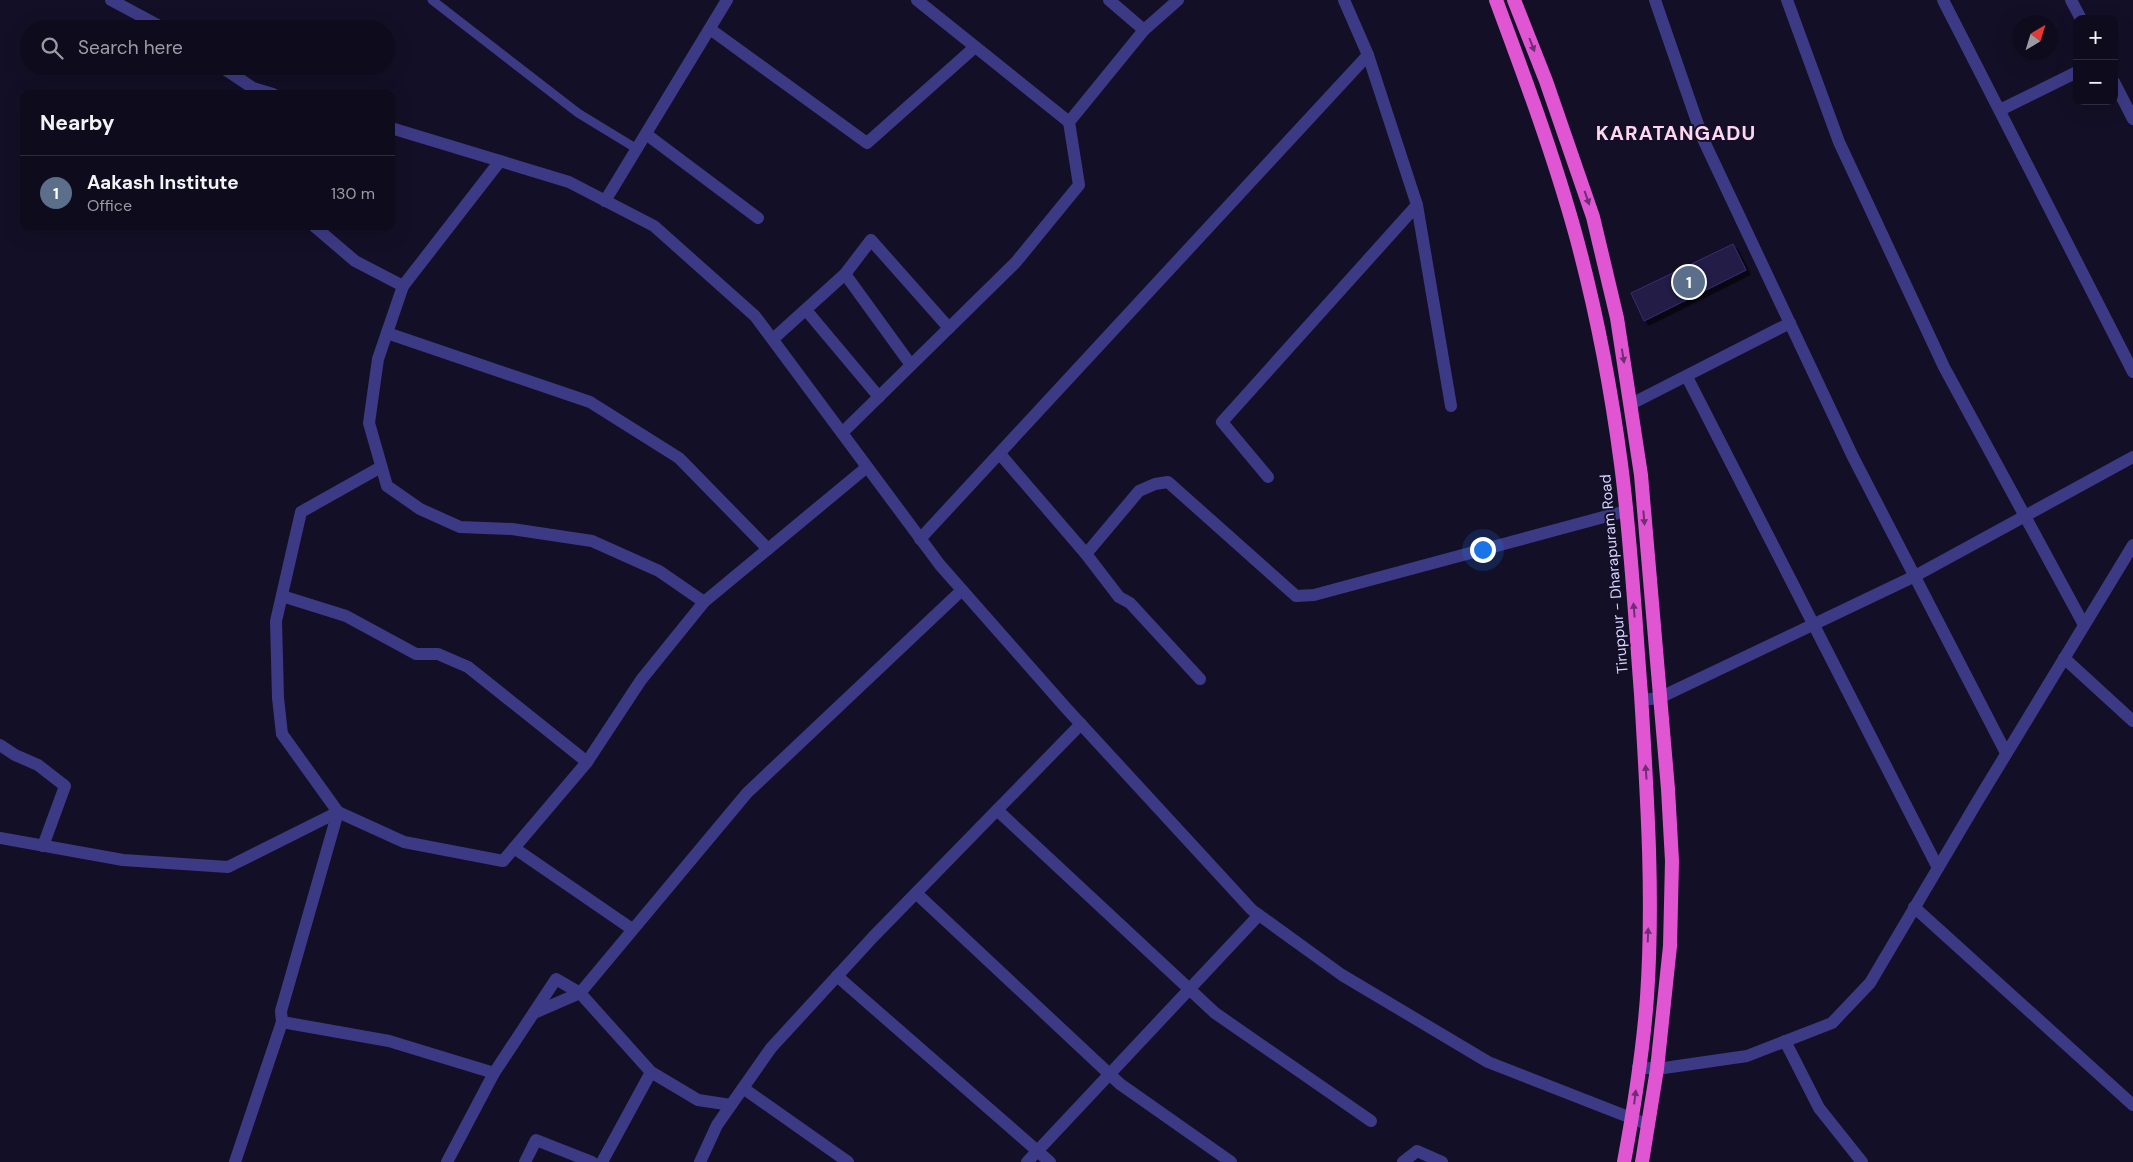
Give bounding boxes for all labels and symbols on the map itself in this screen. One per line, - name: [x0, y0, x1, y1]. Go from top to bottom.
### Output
- north arrow: [2013, 15, 2058, 60]
- one-way arrow: [1529, 38, 1536, 53]
- district label: KARATANGADU: [1596, 120, 1756, 146]
- one-way arrow: [1583, 191, 1591, 206]
- pin: 1: [1673, 263, 1705, 301]
- one-way arrow: [1620, 349, 1628, 365]
- street label: Tiruppur - Dharapuram Road: [1595, 474, 1633, 674]
- one-way arrow: [1640, 510, 1648, 526]
- your location: [1470, 537, 1496, 563]
- one-way arrow: [1630, 602, 1638, 618]
- one-way arrow: [1642, 764, 1650, 780]
- one-way arrow: [1645, 927, 1653, 943]
- one-way arrow: [1631, 1088, 1639, 1104]

